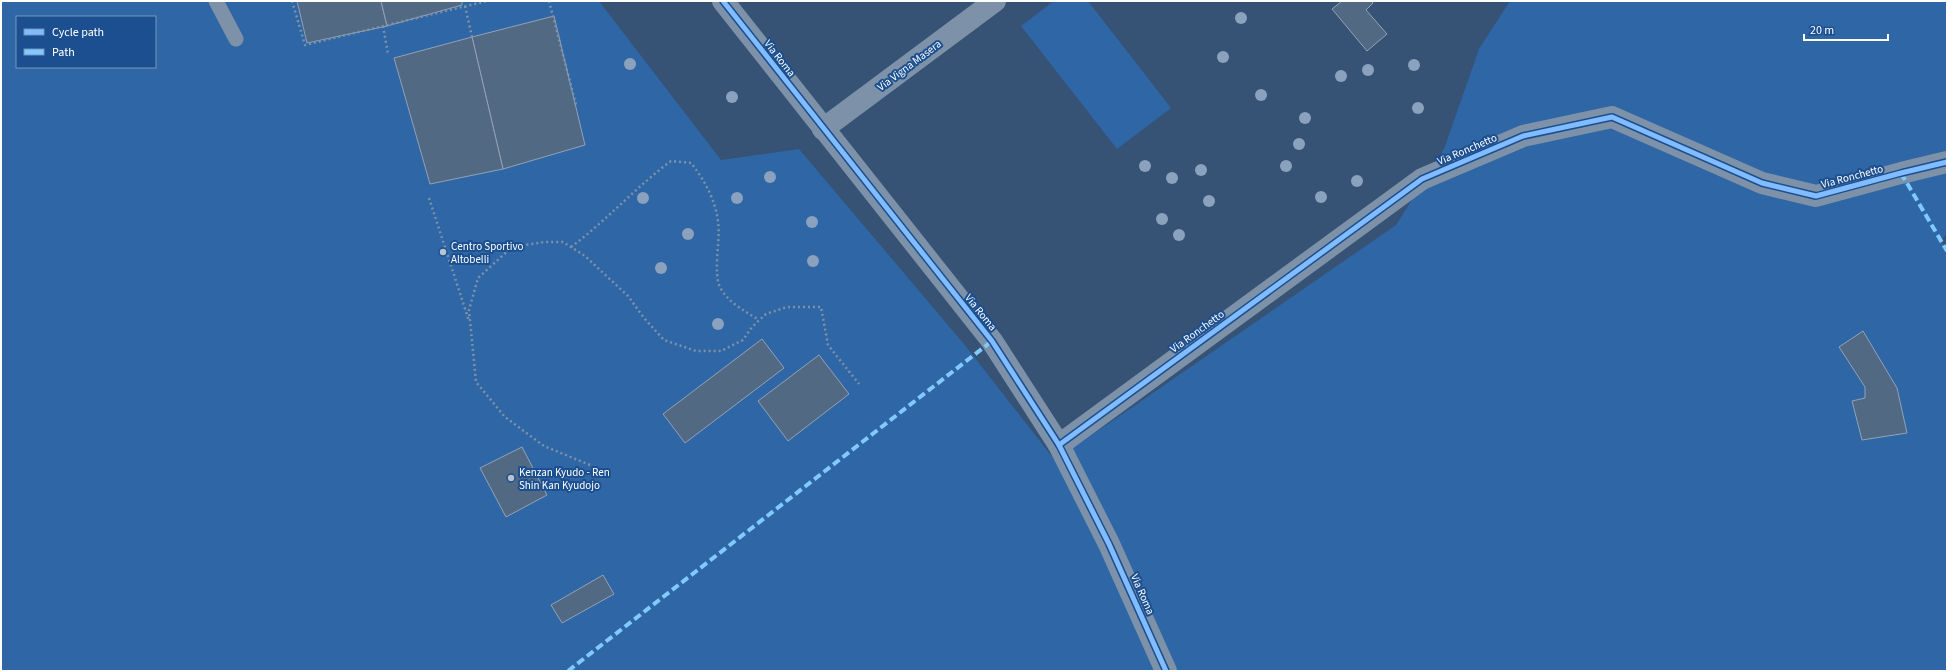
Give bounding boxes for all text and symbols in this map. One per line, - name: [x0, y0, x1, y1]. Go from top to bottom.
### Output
- legend: [16, 16, 156, 68]
- scale bar: [1804, 16, 1888, 42]
- text: 20 m: [1810, 22, 1834, 39]
- text: Cycle path: [52, 24, 104, 41]
- street label: Via Vigna Masera: [874, 36, 944, 94]
- street label: Via Roma: [760, 37, 799, 80]
- text: Path: [52, 44, 75, 61]
- street label: Via Ronchetto: [1435, 130, 1499, 169]
- street label: Via Ronchetto: [1819, 161, 1885, 192]
- place label: Centro Sportivo Altobelli: [451, 239, 524, 267]
- marker: Centro Sportivo Altobelli: [438, 247, 448, 257]
- street label: Via Roma: [961, 291, 1000, 334]
- street label: Via Ronchetto: [1167, 307, 1227, 356]
- place label: Kenzan Kyudo - Ren Shin Kan Kyudojo: [519, 465, 610, 493]
- marker: Kenzan Kyudo - Ren Shin Kan Kyudojo: [506, 473, 516, 483]
- street label: Via Roma: [1127, 572, 1158, 617]

